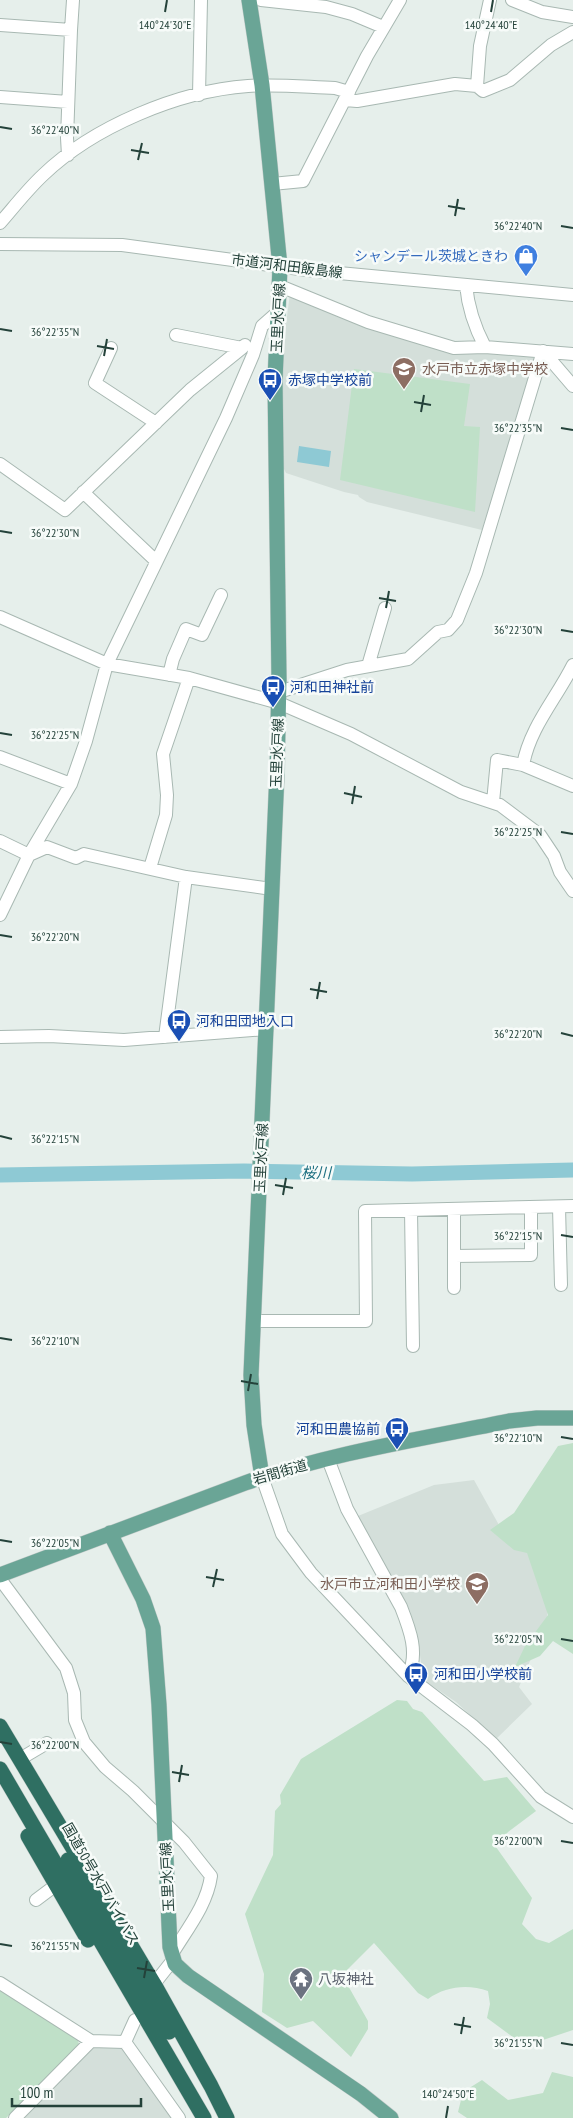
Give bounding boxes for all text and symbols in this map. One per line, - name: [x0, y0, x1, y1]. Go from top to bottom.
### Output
- text: 140°24'30"E: [139, 17, 191, 32]
- text: 140°24'40"E: [465, 17, 517, 32]
- text: 36°22'40"N: [31, 122, 79, 137]
- text: 36°22'40"N: [494, 218, 542, 233]
- shop icon: シャンデール茨城ときわ: [513, 243, 539, 277]
- place label: シャンデール茨城ときわ: [354, 247, 508, 265]
- street label: 市道河和田飯島線: [230, 250, 344, 282]
- street label: 玉里水戸線: [267, 283, 289, 353]
- text: 36°22'35"N: [31, 324, 79, 339]
- school or university icon: 水戸市立赤塚中学校: [391, 356, 417, 390]
- place label: 水戸市立赤塚中学校: [422, 360, 548, 378]
- bus stop icon: 赤塚中学校前: [257, 367, 283, 401]
- place label: 赤塚中学校前: [288, 371, 372, 389]
- text: 36°22'35"N: [494, 420, 542, 435]
- text: 36°22'30"N: [31, 525, 79, 540]
- text: 36°22'30"N: [494, 622, 542, 637]
- bus stop icon: 河和田神社前: [260, 674, 286, 708]
- place label: 河和田神社前: [290, 678, 374, 696]
- street label: 玉里水戸線: [267, 718, 287, 788]
- text: 36°22'25"N: [31, 727, 79, 742]
- text: 36°22'25"N: [494, 824, 542, 839]
- text: 36°22'20"N: [31, 929, 79, 944]
- bus stop icon: 河和田団地入口: [166, 1008, 192, 1042]
- place label: 河和田団地入口: [196, 1012, 294, 1030]
- text: 36°22'20"N: [494, 1026, 542, 1041]
- street label: 玉里水戸線: [250, 1123, 272, 1193]
- text: 36°22'15"N: [31, 1131, 79, 1146]
- water label: 桜川: [301, 1163, 333, 1182]
- text: 36°22'15"N: [494, 1228, 542, 1243]
- text: 36°22'10"N: [31, 1333, 79, 1348]
- bus stop icon: 河和田農協前: [384, 1416, 410, 1450]
- place label: 河和田農協前: [296, 1420, 380, 1438]
- text: 36°22'10"N: [494, 1430, 542, 1445]
- street label: 岩間街道: [251, 1456, 309, 1488]
- text: 36°22'05"N: [31, 1535, 79, 1550]
- school or university icon: 水戸市立河和田小学校: [464, 1571, 490, 1605]
- place label: 水戸市立河和田小学校: [320, 1575, 460, 1593]
- text: 36°22'05"N: [494, 1631, 542, 1646]
- bus stop icon: 河和田小学校前: [403, 1661, 429, 1695]
- place label: 河和田小学校前: [434, 1665, 532, 1683]
- text: 36°22'00"N: [31, 1737, 79, 1752]
- street label: 国道50号水戸バイパス: [59, 1820, 143, 1948]
- text: 36°22'00"N: [494, 1833, 542, 1848]
- street label: 玉里水戸線: [156, 1842, 178, 1912]
- text: 36°21'55"N: [31, 1938, 79, 1953]
- temple icon: 八坂神社: [288, 1966, 314, 2000]
- place label: 八坂神社: [318, 1970, 374, 1988]
- text: 36°21'55"N: [494, 2035, 542, 2050]
- scale bar: [12, 2076, 141, 2108]
- text: 100 m: [20, 2083, 53, 2102]
- text: 140°24'50"E: [422, 2086, 474, 2101]

